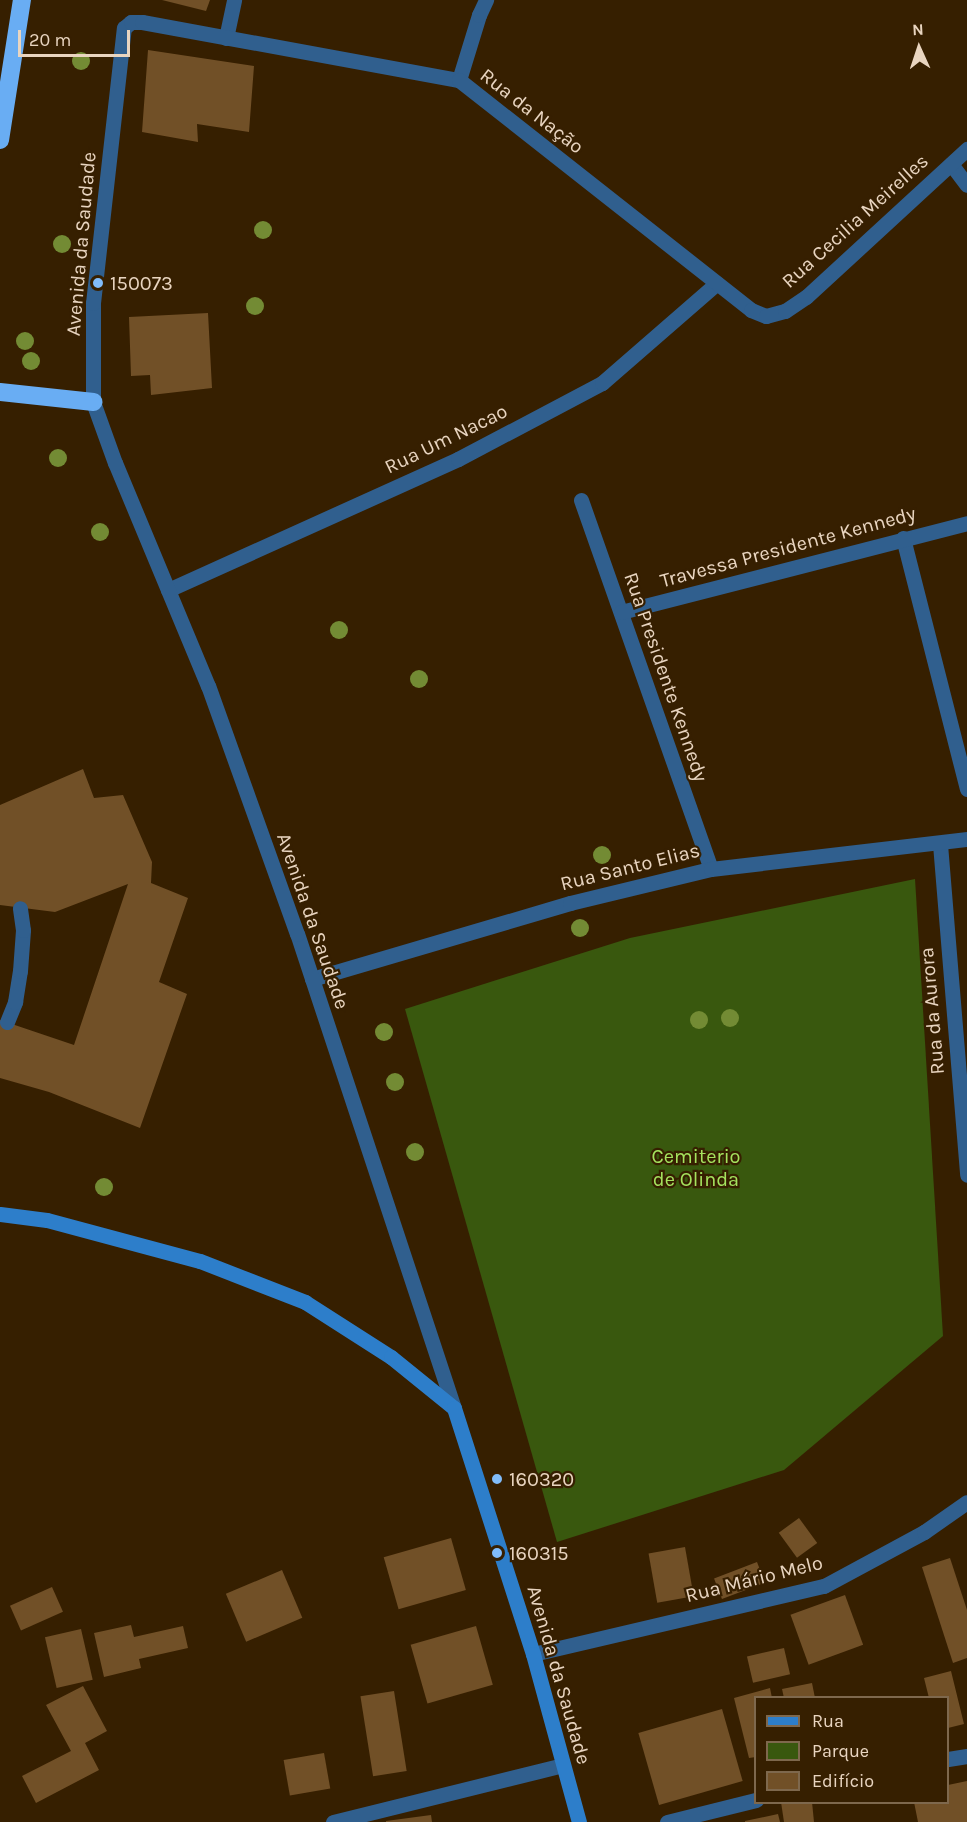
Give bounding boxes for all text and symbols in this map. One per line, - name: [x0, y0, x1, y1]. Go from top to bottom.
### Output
- scale bar: [21, 18, 134, 56]
- north arrow: [889, 18, 949, 78]
- text: N: [912, 20, 924, 39]
- text: 20 m: [29, 29, 71, 51]
- street label: Rua da Nação: [475, 63, 589, 159]
- street label: Rua Cecilia Meirelles: [777, 149, 933, 293]
- street label: Avenida da Saudade: [61, 151, 101, 337]
- place label: 150073: [110, 271, 173, 295]
- marker: 150073: [91, 276, 105, 290]
- street label: Rua Um Nacao: [381, 399, 511, 479]
- street label: Travessa Presidente Kennedy: [658, 501, 918, 593]
- street label: Rua Presidente Kennedy: [619, 569, 713, 785]
- street label: Avenida da Saudade: [272, 830, 354, 1012]
- street label: Rua Santo Elias: [558, 838, 702, 896]
- street label: Rua da Aurora: [914, 946, 950, 1076]
- park label: Cemiterio de Olinda: [651, 1144, 741, 1191]
- place label: 160320: [509, 1467, 574, 1491]
- marker: 160320: [490, 1472, 504, 1486]
- place label: 160315: [509, 1541, 569, 1565]
- marker: 160315: [490, 1546, 504, 1560]
- street label: Rua Mário Melo: [683, 1550, 825, 1608]
- street label: Avenida da Saudade: [522, 1583, 596, 1767]
- legend: [754, 1696, 949, 1804]
- text: Rua: [812, 1710, 844, 1732]
- text: Parque: [812, 1740, 869, 1762]
- text: Edifício: [812, 1770, 874, 1792]

